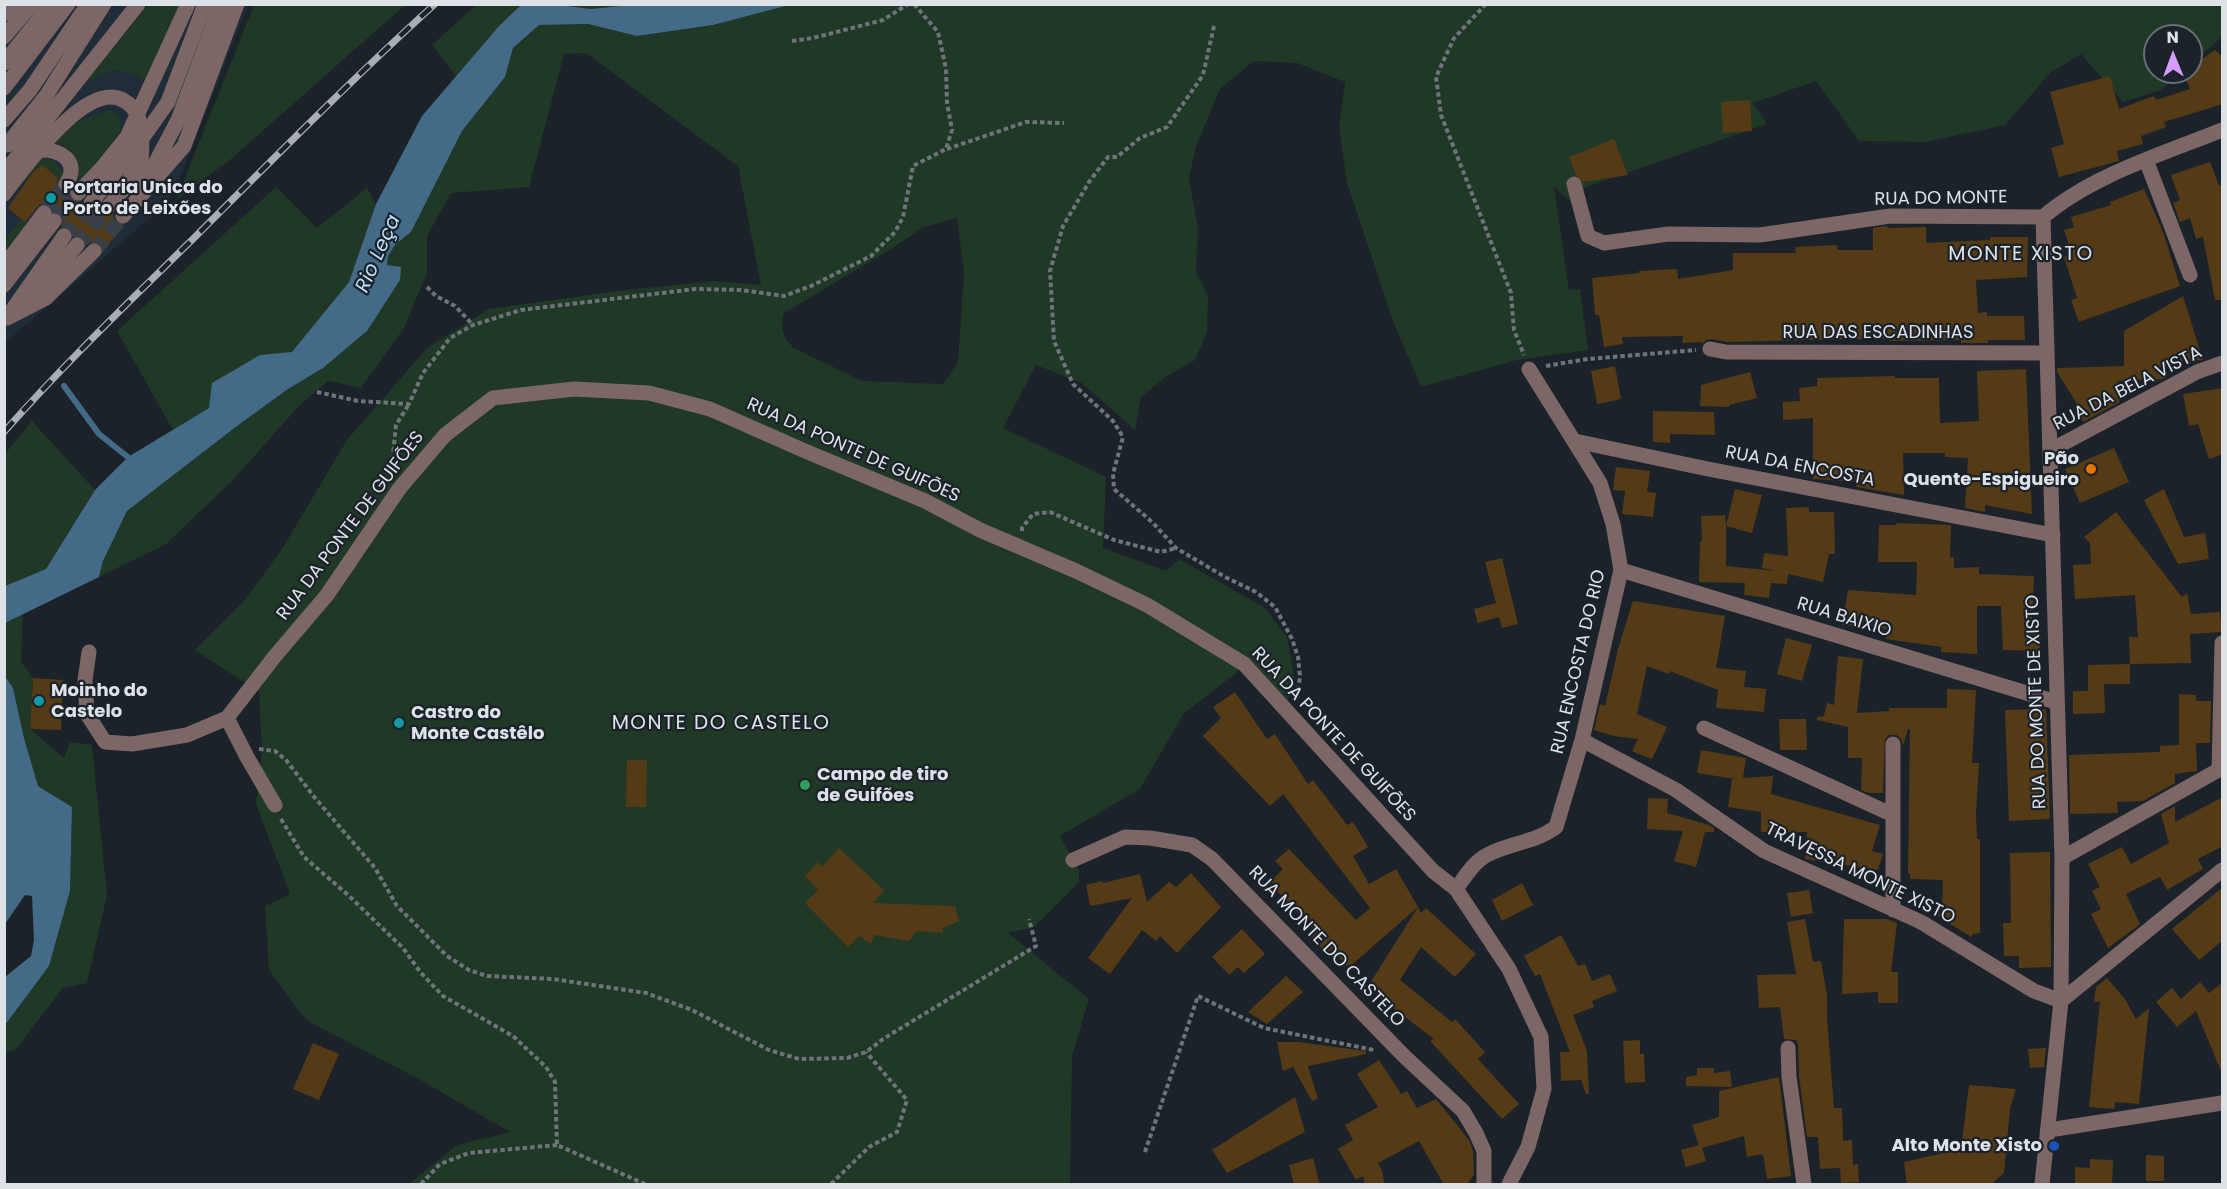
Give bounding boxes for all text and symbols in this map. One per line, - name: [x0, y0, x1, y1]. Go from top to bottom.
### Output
- north arrow: [2143, 24, 2203, 84]
- text: N: [2166, 26, 2179, 49]
- place label: Portaria Unica do Porto de Leixões: [63, 177, 223, 219]
- street label: RUA DO MONTE: [1874, 187, 2008, 211]
- marker: Portaria Unica do Porto de Leixões: [44, 191, 58, 205]
- water label: Rio Leça: [351, 211, 407, 297]
- district label: MONTE XISTO: [1948, 243, 2094, 267]
- street label: RUA DAS ESCADINHAS: [1782, 322, 1974, 344]
- street label: RUA DA BELA VISTA: [2050, 342, 2206, 436]
- street label: RUA DA PONTE DE GUIFÕES: [743, 394, 963, 508]
- street label: RUA DA PONTE DE GUIFÕES: [273, 427, 429, 625]
- street label: RUA DA ENCOSTA: [1723, 442, 1877, 492]
- place label: Pão Quente-Espigueiro: [1903, 448, 2079, 490]
- marker: Pão Quente-Espigueiro: [2084, 462, 2098, 476]
- street label: RUA ENCOSTA DO RIO: [1547, 568, 1611, 756]
- street label: RUA BAIXIO: [1794, 593, 1894, 643]
- street label: RUA DO MONTE DE XISTO: [2022, 594, 2052, 810]
- street label: RUA DA PONTE DE GUIFÕES: [1246, 643, 1420, 827]
- place label: Moinho do Castelo: [51, 680, 148, 722]
- marker: Moinho do Castelo: [32, 694, 46, 708]
- place label: Castro do Monte Castêlo: [411, 702, 544, 744]
- district label: MONTE DO CASTELO: [612, 712, 830, 736]
- marker: Castro do Monte Castêlo: [392, 716, 406, 730]
- place label: Campo de tiro de Guifões: [817, 764, 948, 806]
- marker: Campo de tiro de Guifões: [798, 778, 812, 792]
- street label: TRAVESSA MONTE XISTO: [1762, 819, 1958, 929]
- street label: RUA MONTE DO CASTELO: [1243, 862, 1409, 1032]
- place label: Alto Monte Xisto: [1892, 1135, 2042, 1157]
- marker: Alto Monte Xisto: [2047, 1139, 2061, 1153]

